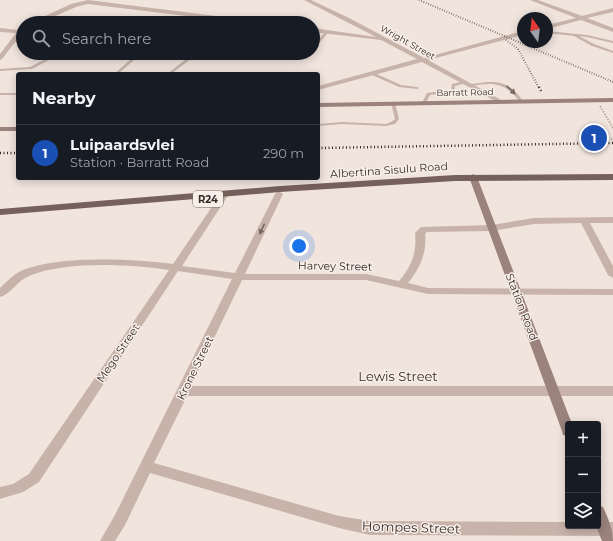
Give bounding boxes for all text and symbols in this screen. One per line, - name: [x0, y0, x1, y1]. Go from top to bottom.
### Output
- north arrow: [517, 12, 553, 48]
- search box: [16, 16, 320, 60]
- street label: Wright Street: [379, 22, 438, 62]
- icon: search: [30, 27, 52, 49]
- text: Search here: [62, 29, 151, 48]
- one-way arrow: [506, 85, 516, 94]
- street label: Barratt Road: [436, 86, 494, 98]
- text: Nearby: [32, 88, 96, 108]
- pin: 1: [581, 123, 607, 153]
- text: Luipaardsvlei: [70, 135, 175, 154]
- text: 1: [42, 145, 48, 161]
- text: 290 m: [263, 145, 304, 161]
- text: Station · Barratt Road: [70, 154, 209, 170]
- street label: Albertina Sisulu Road: [330, 159, 448, 181]
- road number: R24: [193, 191, 223, 207]
- one-way arrow: [259, 223, 265, 234]
- your location: [289, 236, 309, 256]
- street label: Harvey Street: [298, 258, 373, 274]
- street label: Station Road: [503, 271, 541, 343]
- street label: Mego Street: [93, 321, 143, 385]
- street label: Krone Street: [174, 333, 217, 402]
- street label: Lewis Street: [358, 368, 438, 384]
- map controls: [565, 421, 601, 529]
- button: +: [565, 421, 601, 457]
- button: −: [565, 457, 601, 493]
- button: layers: [565, 493, 601, 529]
- street label: Hompes Street: [362, 517, 460, 537]

